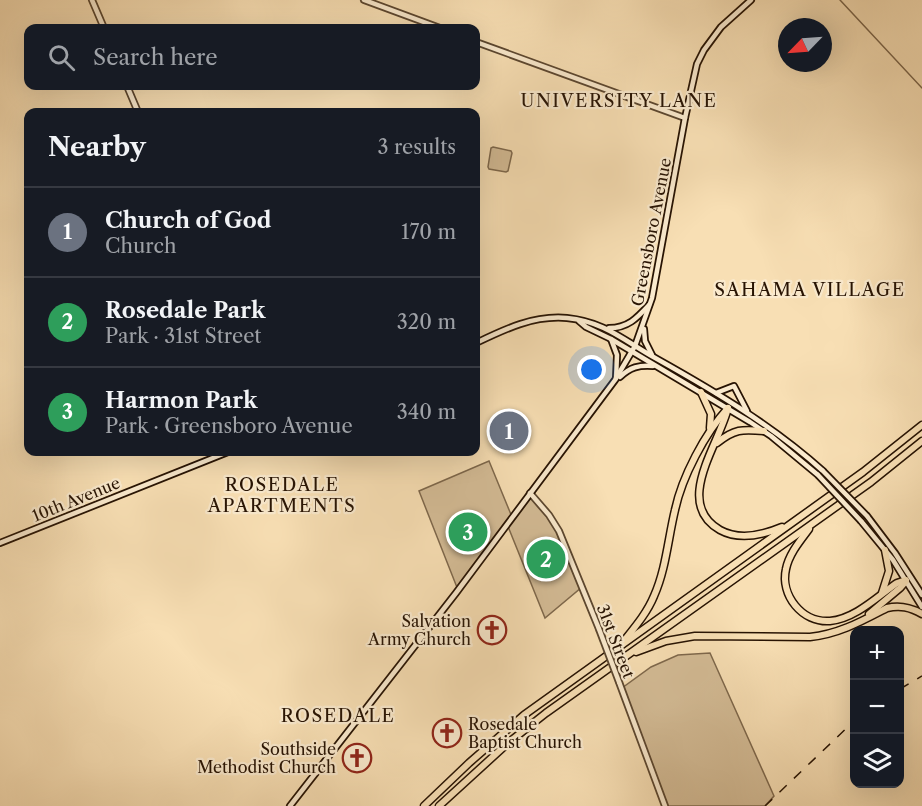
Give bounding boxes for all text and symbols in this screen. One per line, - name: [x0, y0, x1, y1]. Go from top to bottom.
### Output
- north arrow: [778, 18, 832, 72]
- search box: [24, 24, 480, 90]
- icon: search: [45, 41, 78, 74]
- text: Search here: [93, 44, 218, 71]
- district label: UNIVERSITY LANE: [521, 90, 717, 112]
- text: Nearby: [48, 131, 146, 163]
- text: 3 results: [378, 135, 456, 159]
- street label: Greensboro Avenue: [627, 156, 675, 308]
- text: Church of God: [105, 207, 271, 234]
- text: 1: [63, 220, 72, 244]
- text: 170 m: [401, 220, 456, 244]
- text: Church: [105, 234, 176, 258]
- district label: SAHAMA VILLAGE: [714, 279, 906, 301]
- text: Rosedale Park: [105, 297, 266, 324]
- text: 2: [62, 310, 73, 334]
- text: 320 m: [397, 310, 456, 334]
- text: Park · 31st Street: [105, 324, 261, 348]
- your location: [577, 355, 606, 384]
- text: Harmon Park: [105, 387, 258, 414]
- text: 3: [62, 400, 73, 424]
- text: 340 m: [397, 400, 456, 424]
- pin: 1: [490, 408, 528, 454]
- text: Park · Greensboro Avenue: [105, 414, 353, 438]
- street label: 10th Avenue: [29, 472, 123, 526]
- district label: ROSEDALE APARTMENTS: [207, 474, 356, 517]
- pin: 3: [448, 510, 488, 554]
- pin: 2: [526, 536, 566, 582]
- street label: 31st Street: [593, 601, 639, 681]
- place label: Salvation Army Church: [367, 611, 471, 649]
- church icon: Salvation Army Church: [476, 614, 508, 646]
- map controls: [850, 626, 904, 788]
- button: +: [850, 626, 904, 680]
- button: −: [850, 680, 904, 734]
- district label: ROSEDALE: [281, 705, 395, 727]
- place label: Rosedale Baptist Church: [468, 714, 582, 752]
- church icon: Rosedale Baptist Church: [431, 717, 463, 749]
- button: layers: [850, 734, 904, 788]
- place label: Southside Methodist Church: [197, 739, 336, 777]
- church icon: Southside Methodist Church: [341, 742, 373, 774]

